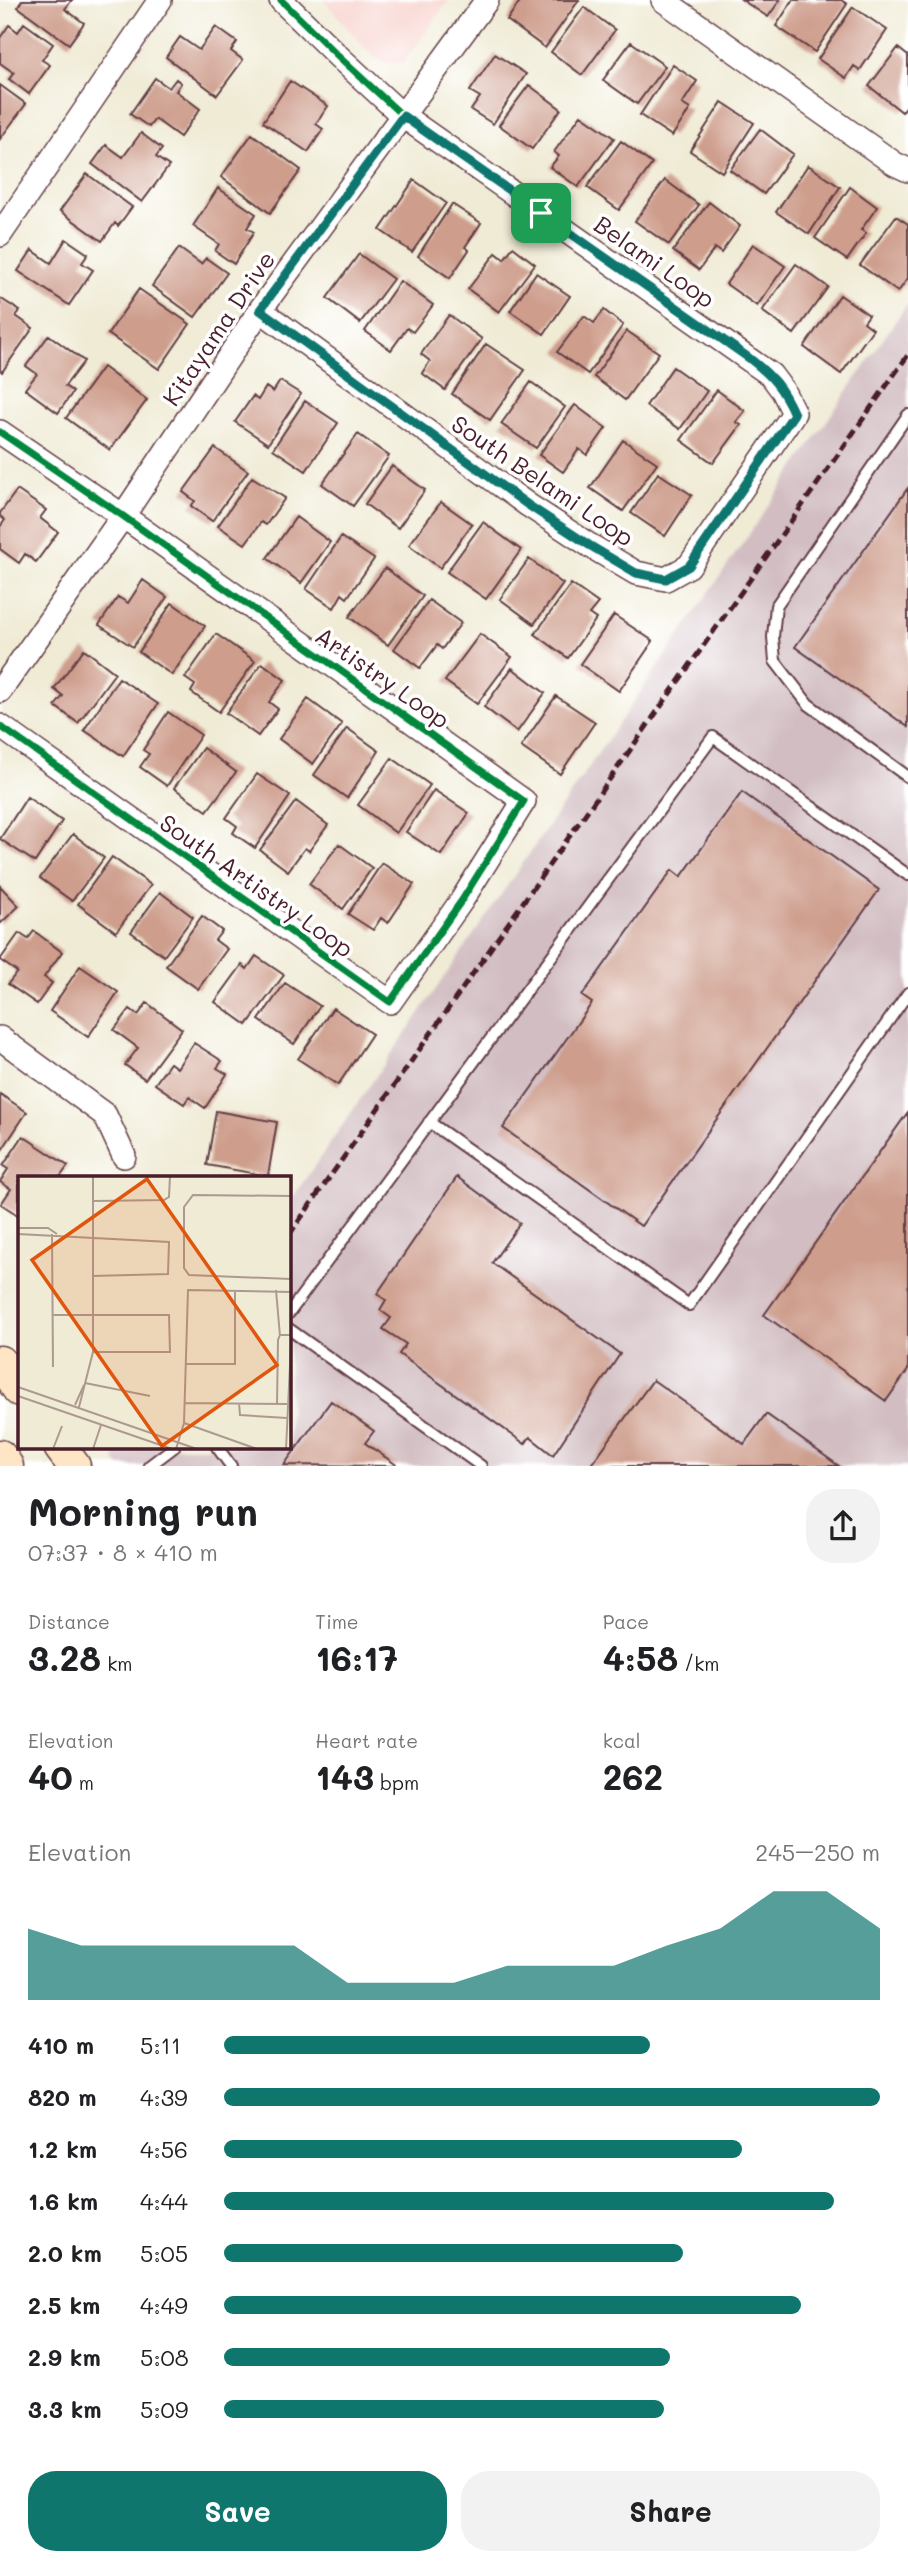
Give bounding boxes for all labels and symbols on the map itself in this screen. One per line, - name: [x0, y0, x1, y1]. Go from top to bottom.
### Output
- pin: [511, 183, 571, 243]
- street label: Belami Loop: [588, 208, 722, 314]
- street label: Kitayama Drive: [155, 245, 281, 411]
- street label: South Belami Loop: [446, 407, 640, 553]
- street label: Artistry Loop: [310, 619, 456, 735]
- street label: South Artistry Loop: [154, 806, 360, 964]
- inset map: [18, 1176, 290, 1448]

